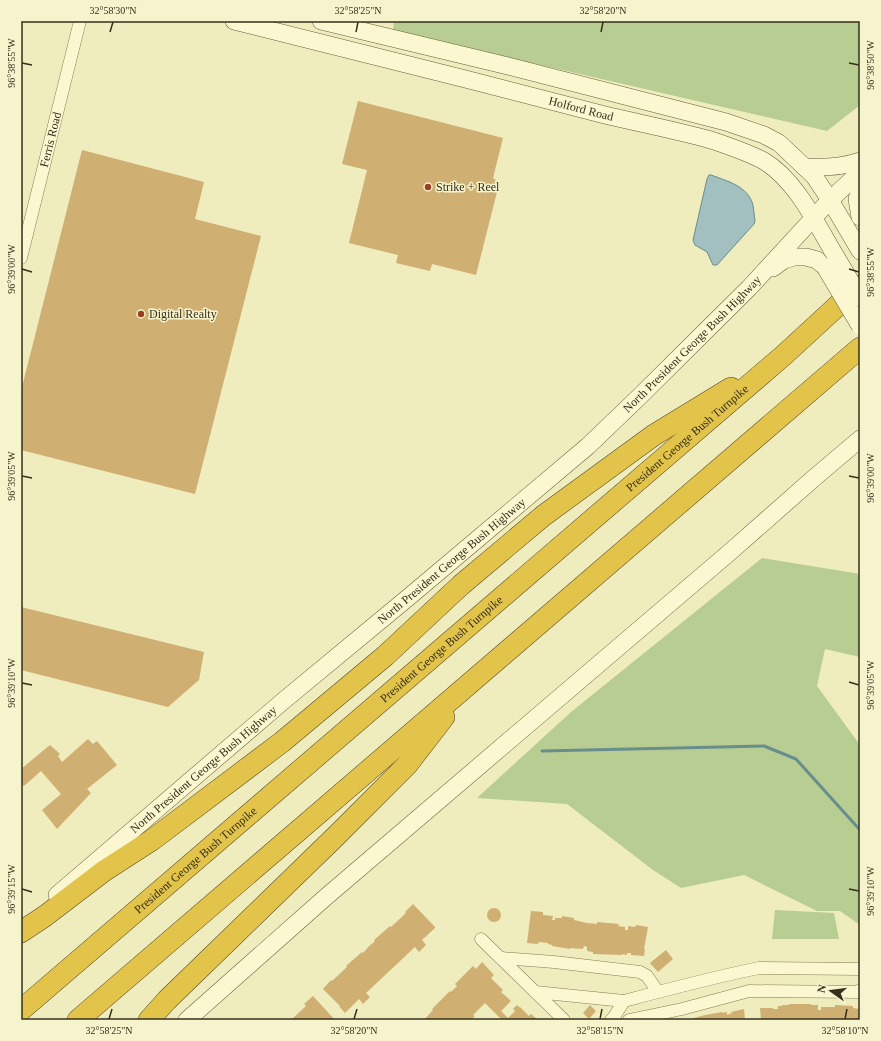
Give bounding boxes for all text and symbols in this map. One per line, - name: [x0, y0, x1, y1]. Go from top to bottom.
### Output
- text: 32°58'30"N: [89, 5, 137, 16]
- text: 32°58'25"N: [334, 5, 382, 16]
- text: 32°58'20"N: [579, 5, 627, 16]
- text: 96°38'55"W: [6, 38, 17, 88]
- text: 96°38'50"W: [865, 40, 876, 90]
- street label: Holford Road: [547, 94, 615, 124]
- street label: Ferris Road: [37, 111, 64, 169]
- place label: Strike + Reel: [436, 180, 500, 194]
- marker: Strike + Reel: [423, 182, 433, 192]
- text: 96°39'00"W: [6, 244, 17, 294]
- text: 96°38'55"W: [865, 247, 876, 297]
- street label: North President George Bush Highway: [620, 273, 764, 416]
- place label: Digital Realty: [149, 307, 217, 321]
- marker: Digital Realty: [136, 309, 146, 319]
- street label: President George Bush Turnpike: [623, 382, 751, 495]
- text: 96°39'05"W: [6, 451, 17, 501]
- text: 96°39'00"W: [865, 453, 876, 503]
- street label: North President George Bush Highway: [375, 495, 528, 627]
- street label: President George Bush Turnpike: [377, 593, 505, 706]
- text: 96°39'10"W: [6, 658, 17, 708]
- text: 96°39'05"W: [865, 660, 876, 710]
- street label: North President George Bush Highway: [127, 703, 280, 836]
- street label: President George Bush Turnpike: [131, 804, 260, 917]
- text: 96°39'15"W: [6, 864, 17, 914]
- text: 96°39'10"W: [865, 866, 876, 916]
- north arrow: [811, 971, 851, 1011]
- text: N: [815, 983, 828, 994]
- text: 32°58'25"N: [85, 1025, 133, 1036]
- text: 32°58'20"N: [330, 1025, 378, 1036]
- text: 32°58'15"N: [576, 1025, 624, 1036]
- text: 32°58'10"N: [821, 1025, 869, 1036]

